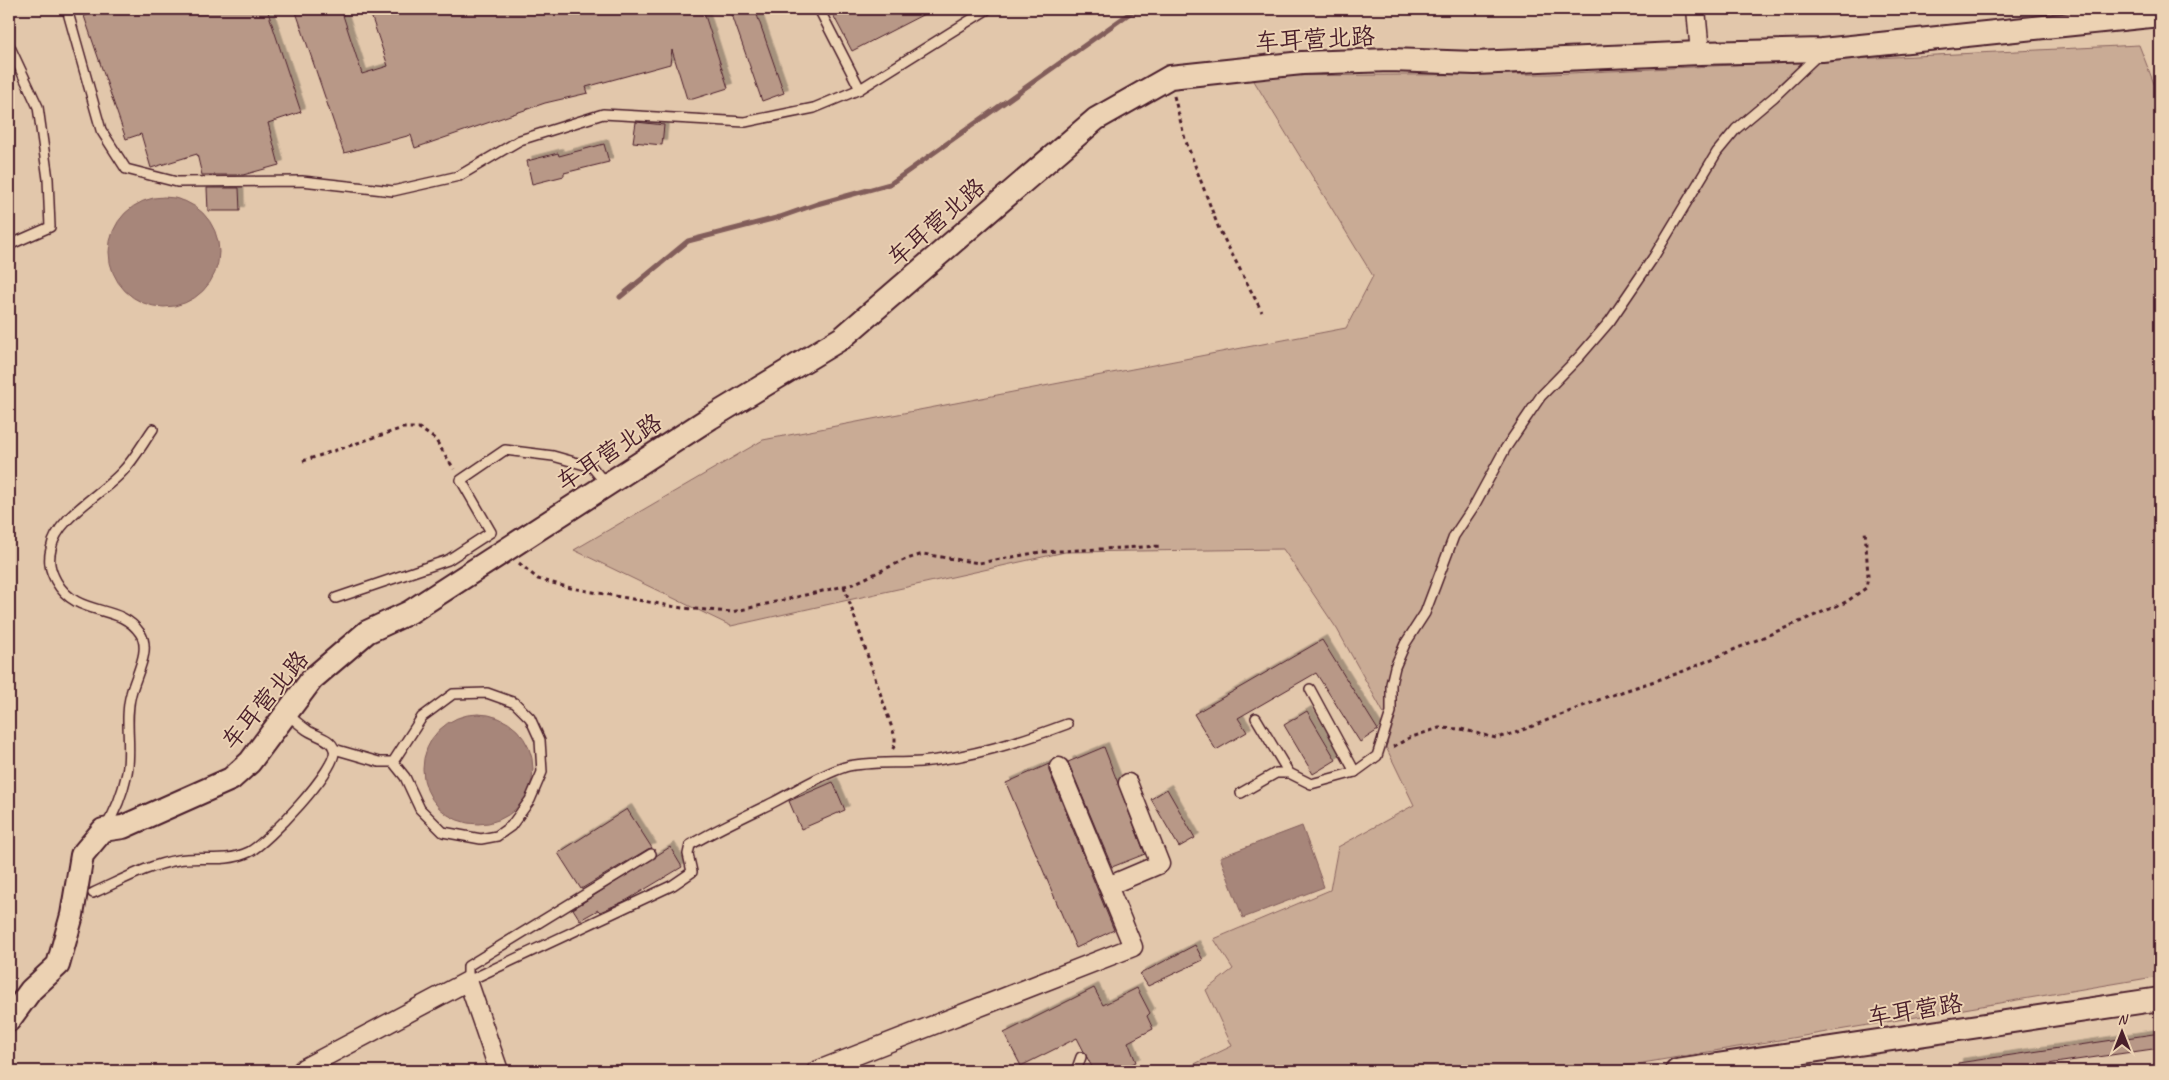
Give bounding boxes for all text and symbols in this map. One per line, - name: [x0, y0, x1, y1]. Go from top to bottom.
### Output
- street label: 车耳营北路: [1254, 21, 1376, 57]
- street label: 车耳营北路: [881, 171, 991, 273]
- street label: 车耳营北路: [551, 407, 667, 497]
- street label: 车耳营北路: [215, 644, 315, 756]
- street label: 车耳营路: [1865, 988, 1965, 1032]
- north arrow: [2096, 1008, 2146, 1058]
- text: N: [2118, 1011, 2129, 1028]

